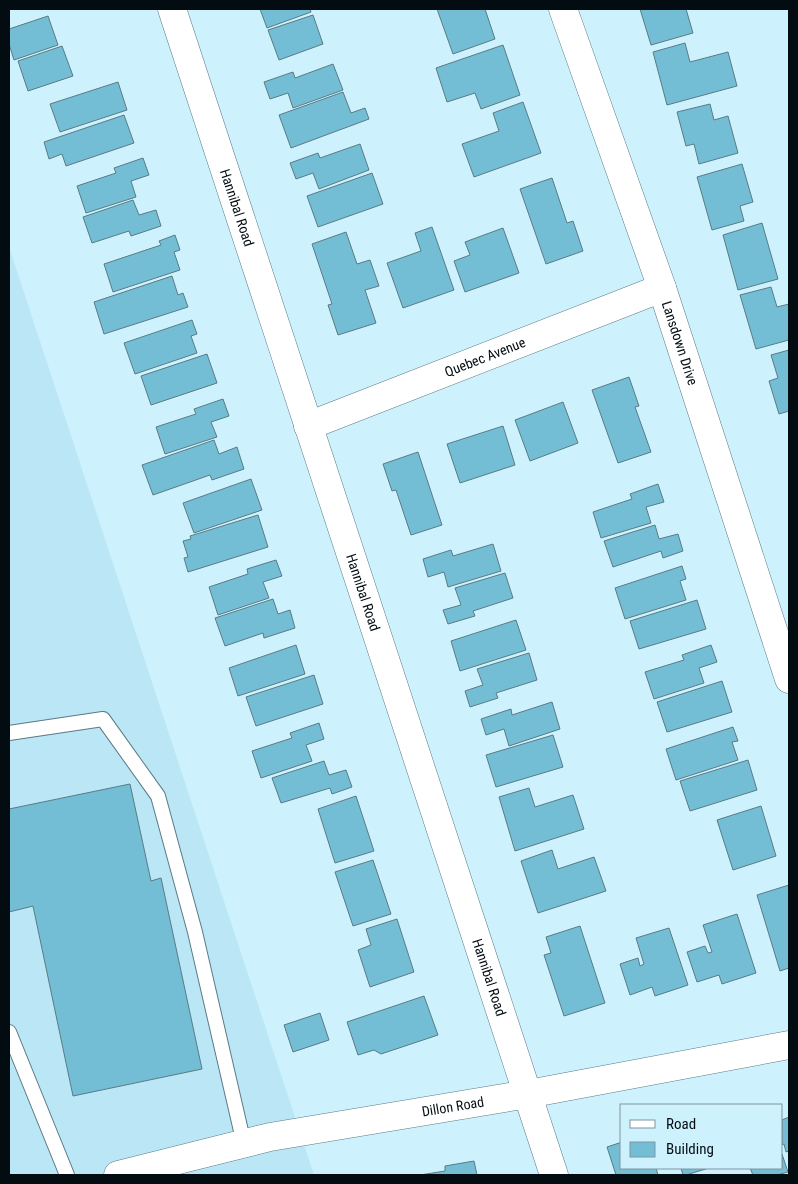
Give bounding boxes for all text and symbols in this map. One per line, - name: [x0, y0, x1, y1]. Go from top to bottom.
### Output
- street label: Hannibal Road: [217, 167, 257, 248]
- street label: Lansdown Drive: [659, 299, 701, 388]
- street label: Quebec Avenue: [442, 334, 528, 380]
- street label: Hannibal Road: [343, 552, 383, 633]
- street label: Hannibal Road: [469, 937, 509, 1018]
- street label: Dillon Road: [420, 1093, 485, 1120]
- legend: [620, 1104, 783, 1169]
- text: Road: [666, 1115, 696, 1133]
- text: Building: [666, 1140, 714, 1158]

